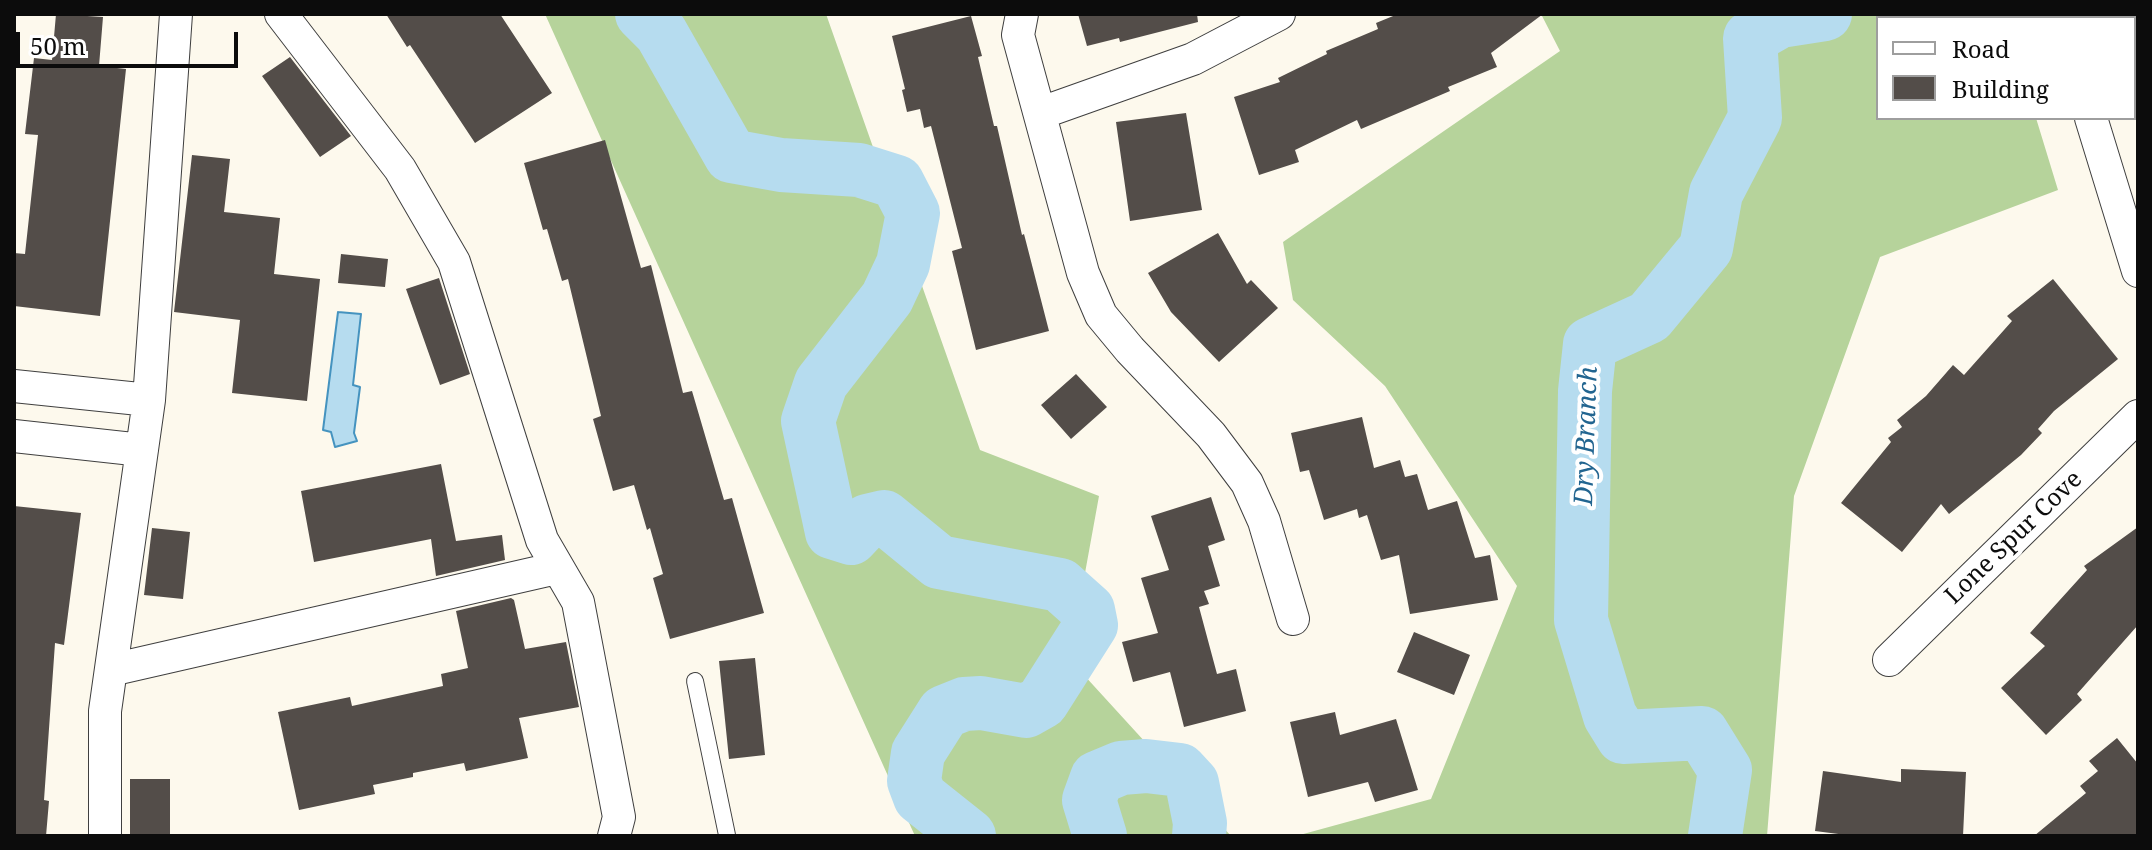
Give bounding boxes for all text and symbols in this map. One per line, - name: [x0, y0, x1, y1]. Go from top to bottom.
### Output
- scale bar: [20, 16, 242, 66]
- legend: [1876, 16, 2136, 120]
- text: 50 m: [30, 29, 86, 62]
- text: Road: [1952, 32, 2010, 65]
- text: Building: [1952, 72, 2049, 105]
- water label: Dry Branch: [1569, 366, 1605, 506]
- street label: Lone Spur Cove: [1940, 465, 2088, 611]

